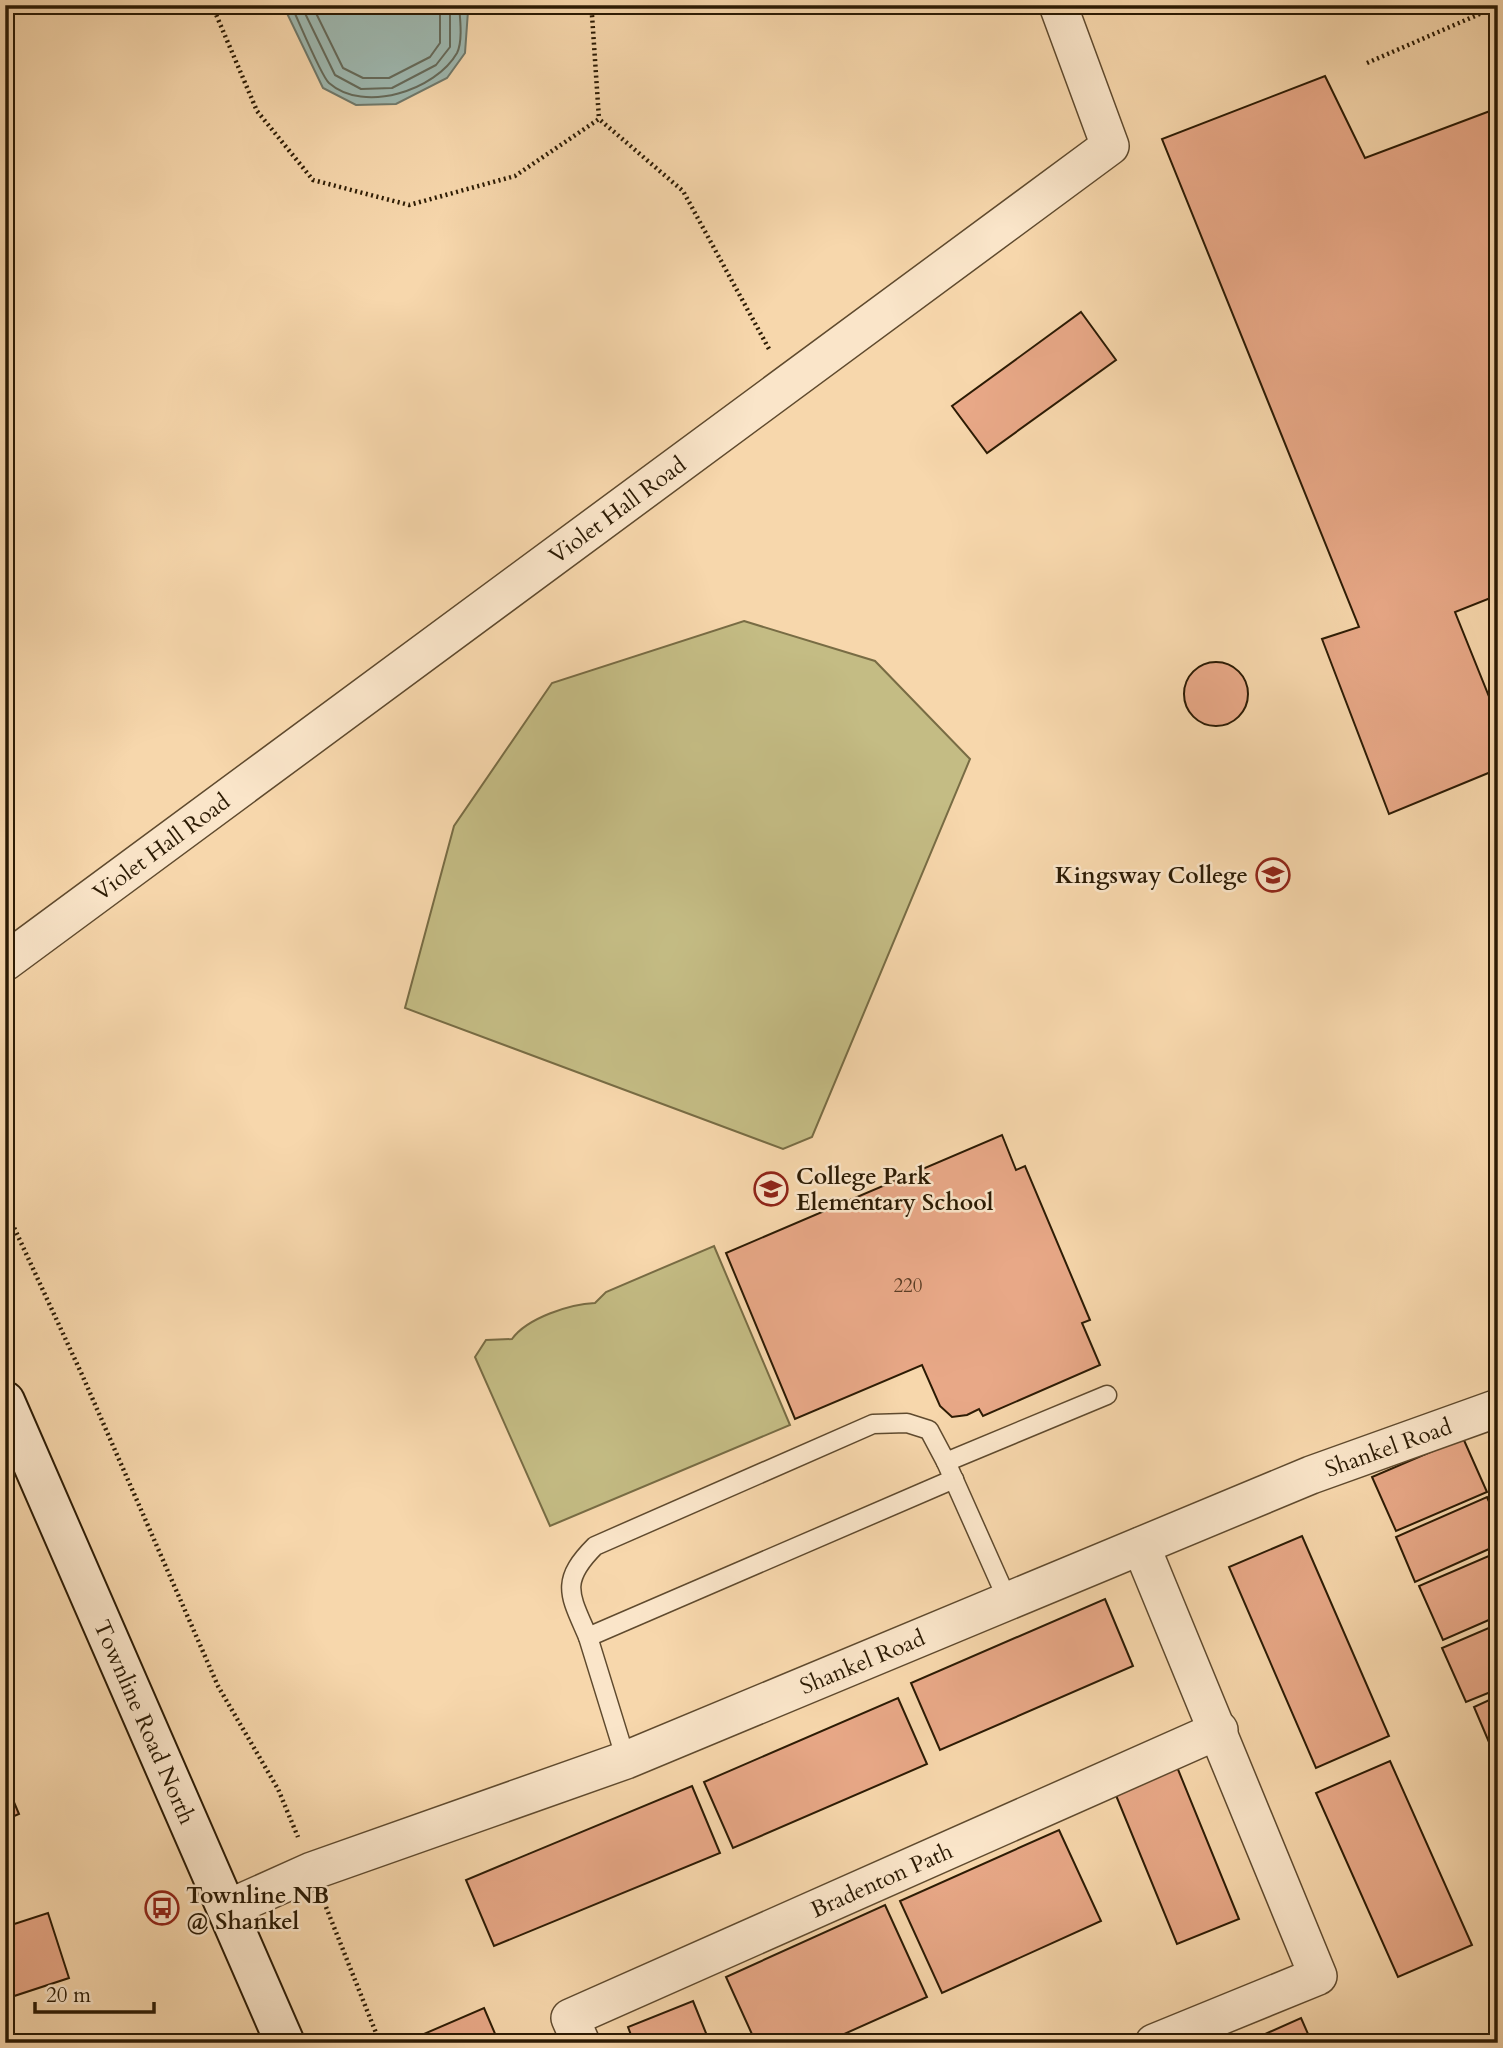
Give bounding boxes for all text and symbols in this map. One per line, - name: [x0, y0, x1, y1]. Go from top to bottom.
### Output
- street label: Violet Hall Road: [542, 449, 693, 571]
- street label: Violet Hall Road: [86, 785, 237, 908]
- school or university icon: Kingsway College: [1254, 856, 1292, 894]
- place label: Kingsway College: [1055, 860, 1248, 891]
- place label: College Park Elementary School: [796, 1161, 994, 1218]
- school or university icon: College Park Elementary School: [752, 1170, 790, 1208]
- house number: 220: [893, 1273, 923, 1299]
- street label: Shankel Road: [1320, 1410, 1456, 1484]
- street label: Townline Road North: [87, 1615, 203, 1829]
- street label: Shankel Road: [795, 1622, 930, 1701]
- street label: Bradenton Path: [806, 1835, 958, 1925]
- place label: Townline NB @ Shankel: [186, 1880, 329, 1937]
- bus stop icon: Townline NB @ Shankel: [143, 1889, 181, 1927]
- scale bar: [35, 1971, 154, 2015]
- text: 20 m: [46, 1981, 91, 2010]

